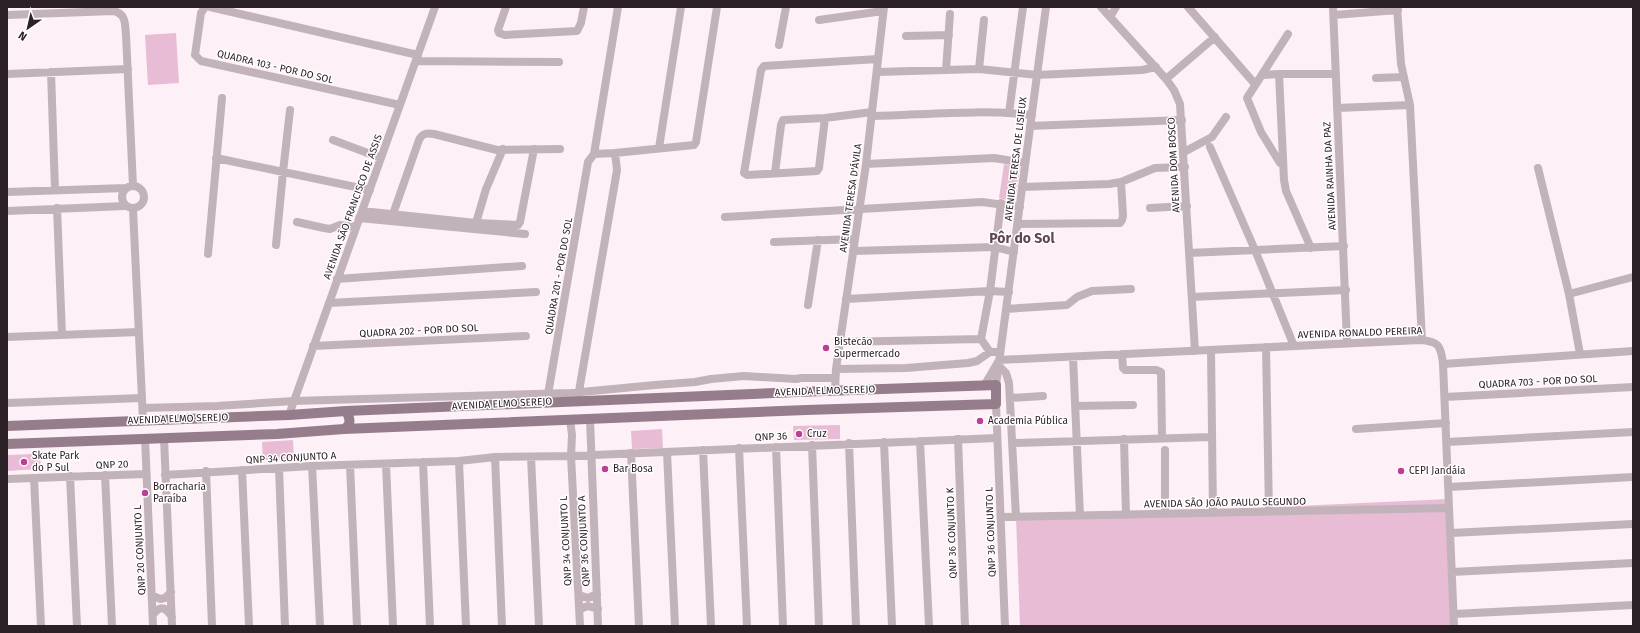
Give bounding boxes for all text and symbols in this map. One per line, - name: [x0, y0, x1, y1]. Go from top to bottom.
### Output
- north arrow: [8, 8, 48, 48]
- text: N: [16, 28, 29, 43]
- street label: QUADRA 103 - POR DO SOL: [216, 48, 334, 86]
- street label: AVENIDA TERESA DE LISIEUX: [1002, 96, 1030, 222]
- street label: AVENIDA DOM BOSCO: [1166, 117, 1182, 213]
- street label: AVENIDA RAINHA DA PAZ: [1321, 121, 1339, 231]
- street label: AVENIDA SÃO FRANCISCO DE ASSIS: [320, 132, 385, 281]
- street label: AVENIDA TERESA D'ÁVILA: [835, 142, 865, 253]
- street label: QUADRA 201 - POR DO SOL: [543, 216, 575, 336]
- district label: Pôr do Sol: [989, 230, 1056, 247]
- street label: QUADRA 202 - POR DO SOL: [359, 322, 479, 340]
- street label: AVENIDA RONALDO PEREIRA: [1297, 325, 1423, 341]
- place label: Bistecão Supermercado: [834, 336, 900, 360]
- marker: Bistecão Supermercado: [821, 343, 831, 353]
- street label: QUADRA 703 - POR DO SOL: [1478, 373, 1598, 391]
- street label: AVENIDA ELMO SEREJO: [775, 383, 876, 399]
- street label: AVENIDA ELMO SEREJO: [451, 395, 553, 413]
- street label: AVENIDA ELMO SEREJO: [128, 411, 229, 427]
- place label: Academia Pública: [988, 414, 1068, 427]
- marker: Academia Pública: [975, 416, 985, 426]
- place label: Cruz: [807, 428, 827, 440]
- marker: Cruz: [794, 429, 804, 439]
- street label: QNP 36: [755, 430, 787, 444]
- place label: Skate Park do P Sul: [32, 450, 80, 474]
- street label: QNP 34 CONJUNTO A: [245, 450, 337, 466]
- marker: Skate Park do P Sul: [19, 457, 29, 467]
- street label: QNP 20: [95, 458, 129, 472]
- place label: Bar Bosa: [613, 463, 653, 475]
- marker: Bar Bosa: [600, 464, 610, 474]
- place label: CEPI Jandáia: [1409, 465, 1465, 477]
- marker: CEPI Jandáia: [1396, 466, 1406, 476]
- place label: Borracharia Paraíba: [153, 481, 206, 505]
- street label: QNP 36 CONJUNTO K: [944, 487, 960, 579]
- street label: QNP 36 CONJUNTO L: [983, 487, 999, 577]
- marker: Borracharia Paraíba: [140, 488, 150, 498]
- street label: QNP 36 CONJUNTO A: [576, 495, 592, 587]
- street label: AVENIDA SÃO JOÃO PAULO SEGUNDO: [1144, 495, 1306, 510]
- street label: QNP 34 CONJUNTO L: [558, 496, 574, 586]
- street label: QNP 20 CONJUNTO L: [132, 505, 148, 595]

